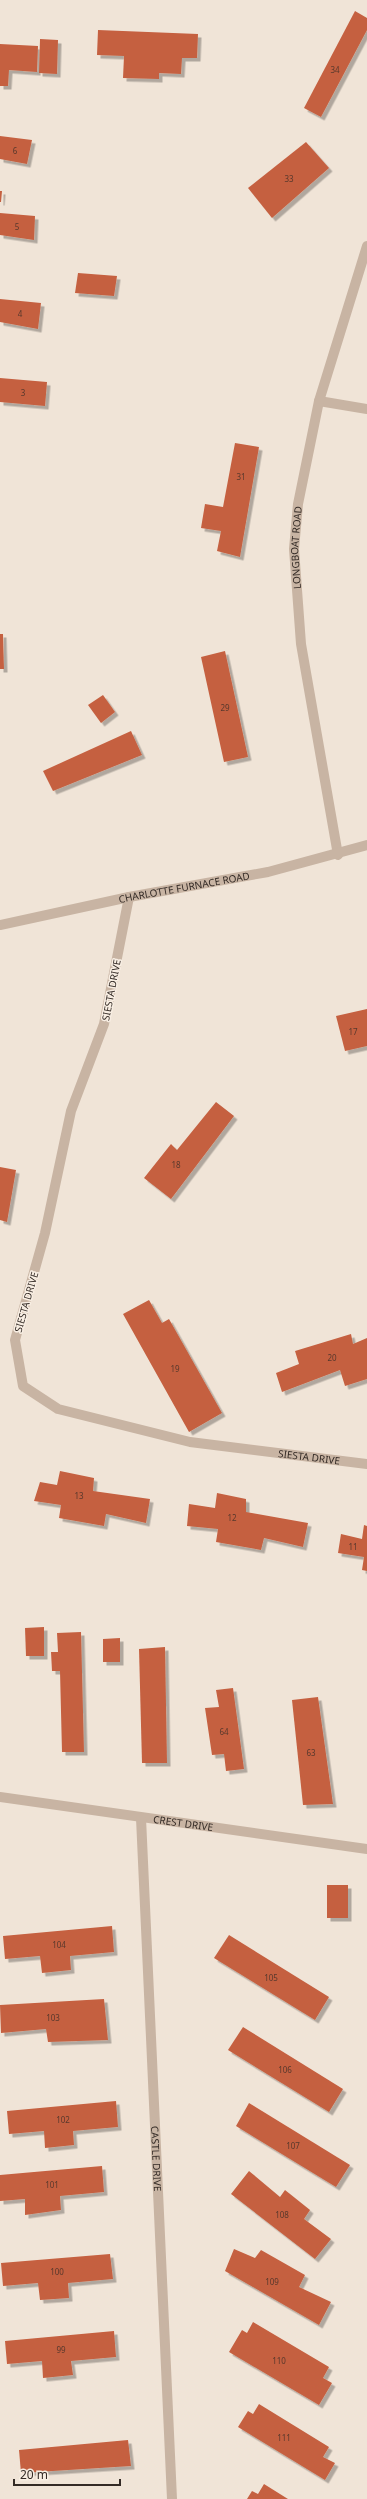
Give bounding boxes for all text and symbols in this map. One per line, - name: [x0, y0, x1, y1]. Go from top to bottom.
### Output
- house number: 34: [330, 64, 340, 75]
- house number: 6: [13, 145, 18, 156]
- house number: 33: [284, 173, 294, 184]
- house number: 5: [15, 221, 20, 232]
- house number: 4: [18, 308, 23, 319]
- house number: 3: [21, 387, 26, 398]
- house number: 31: [236, 471, 246, 482]
- street label: LONGBOAT ROAD: [287, 505, 305, 590]
- house number: 29: [220, 702, 230, 713]
- street label: CHARLOTTE FURNACE ROAD: [117, 868, 251, 906]
- street label: SIESTA DRIVE: [98, 958, 124, 1022]
- house number: 17: [348, 1026, 358, 1037]
- house number: 18: [171, 1159, 181, 1170]
- street label: SIESTA DRIVE: [11, 1270, 41, 1334]
- house number: 20: [327, 1352, 337, 1363]
- house number: 19: [170, 1363, 180, 1374]
- street label: SIESTA DRIVE: [277, 1446, 341, 1468]
- house number: 13: [74, 1490, 84, 1501]
- house number: 12: [227, 1512, 237, 1523]
- house number: 11: [348, 1541, 358, 1552]
- house number: 64: [219, 1726, 229, 1737]
- house number: 63: [306, 1747, 316, 1758]
- street label: CREST DRIVE: [152, 1812, 214, 1834]
- house number: 104: [52, 1939, 66, 1950]
- house number: 105: [264, 1972, 278, 1983]
- house number: 103: [46, 2012, 60, 2023]
- house number: 106: [278, 2064, 292, 2075]
- house number: 102: [56, 2114, 70, 2125]
- street label: CASTLE DRIVE: [148, 2126, 165, 2192]
- house number: 107: [286, 2140, 300, 2151]
- house number: 101: [45, 2179, 59, 2190]
- house number: 108: [275, 2209, 289, 2220]
- house number: 100: [50, 2266, 64, 2277]
- house number: 109: [265, 2276, 279, 2287]
- house number: 99: [56, 2344, 66, 2355]
- house number: 110: [272, 2355, 286, 2366]
- house number: 111: [277, 2432, 291, 2443]
- scale bar: [14, 2461, 120, 2487]
- text: 20 m: [20, 2466, 48, 2483]

